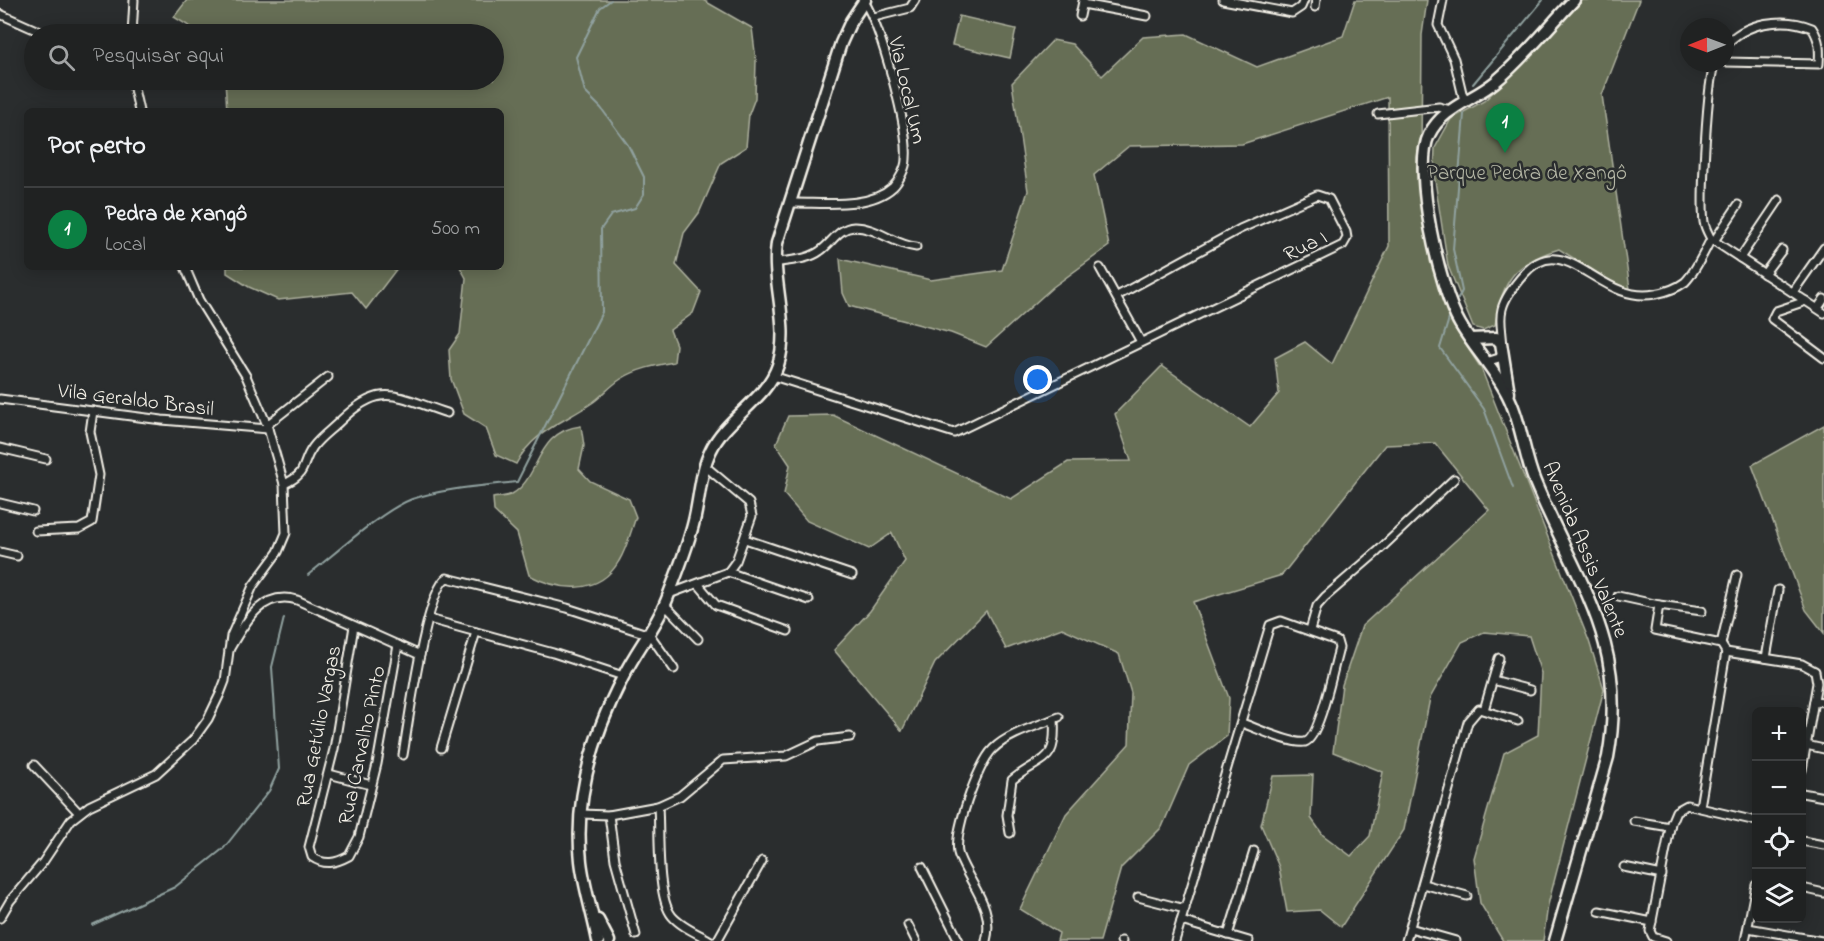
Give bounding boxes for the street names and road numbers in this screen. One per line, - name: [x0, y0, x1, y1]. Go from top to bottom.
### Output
- street label: Via Local Um: [879, 33, 933, 147]
- street label: Rua I: [1279, 223, 1333, 270]
- street label: Vila Geraldo Brasil: [55, 376, 215, 425]
- street label: Avenida Assis Valente: [1534, 457, 1635, 643]
- street label: Rua Getúlio Vargas: [290, 643, 352, 810]
- street label: Rua Carvalho Pinto: [331, 663, 394, 828]

